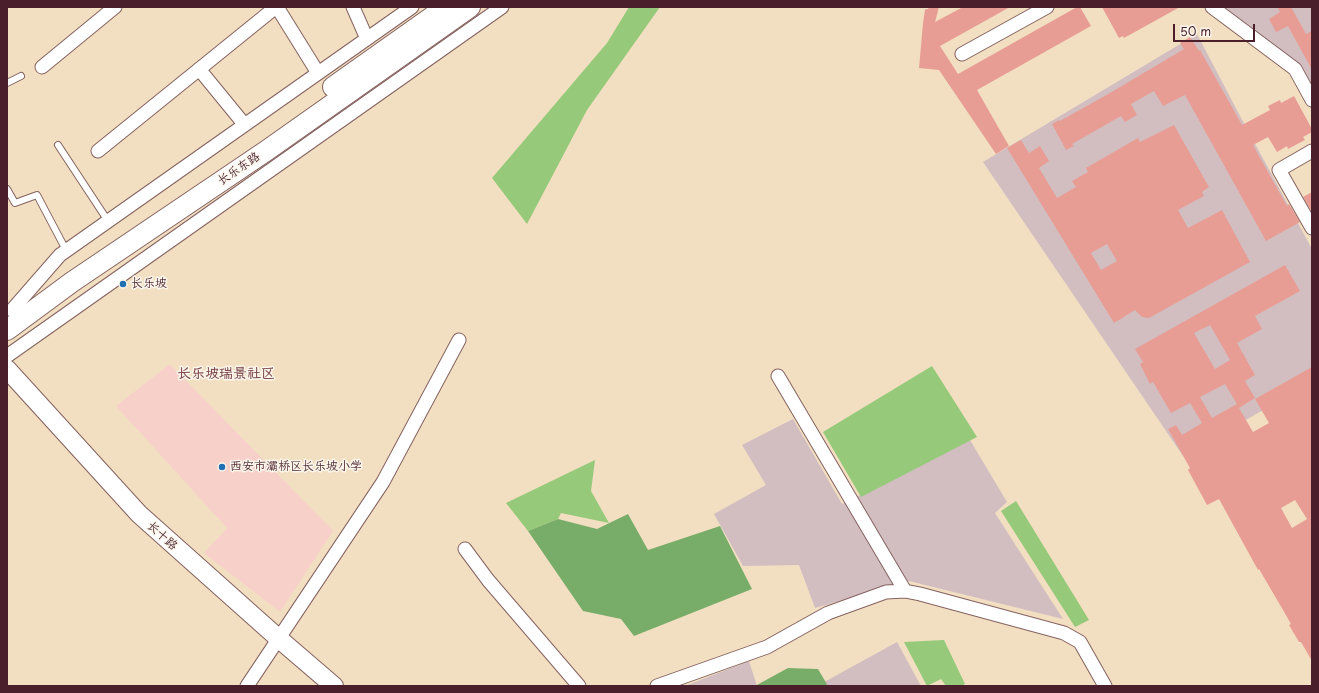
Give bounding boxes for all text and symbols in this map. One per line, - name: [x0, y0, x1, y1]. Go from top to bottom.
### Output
- scale bar: [1175, 16, 1257, 42]
- text: 50 m: [1180, 22, 1211, 40]
- street label: 长乐东路: [215, 150, 263, 188]
- place label: 长乐坡: [131, 277, 167, 291]
- marker: 长乐坡: [118, 279, 128, 289]
- district label: 长乐坡瑞景社区: [177, 366, 275, 382]
- place label: 西安市灞桥区长乐坡小学: [230, 460, 362, 474]
- marker: 西安市灞桥区长乐坡小学: [217, 462, 227, 472]
- street label: 长十路: [144, 519, 180, 553]

